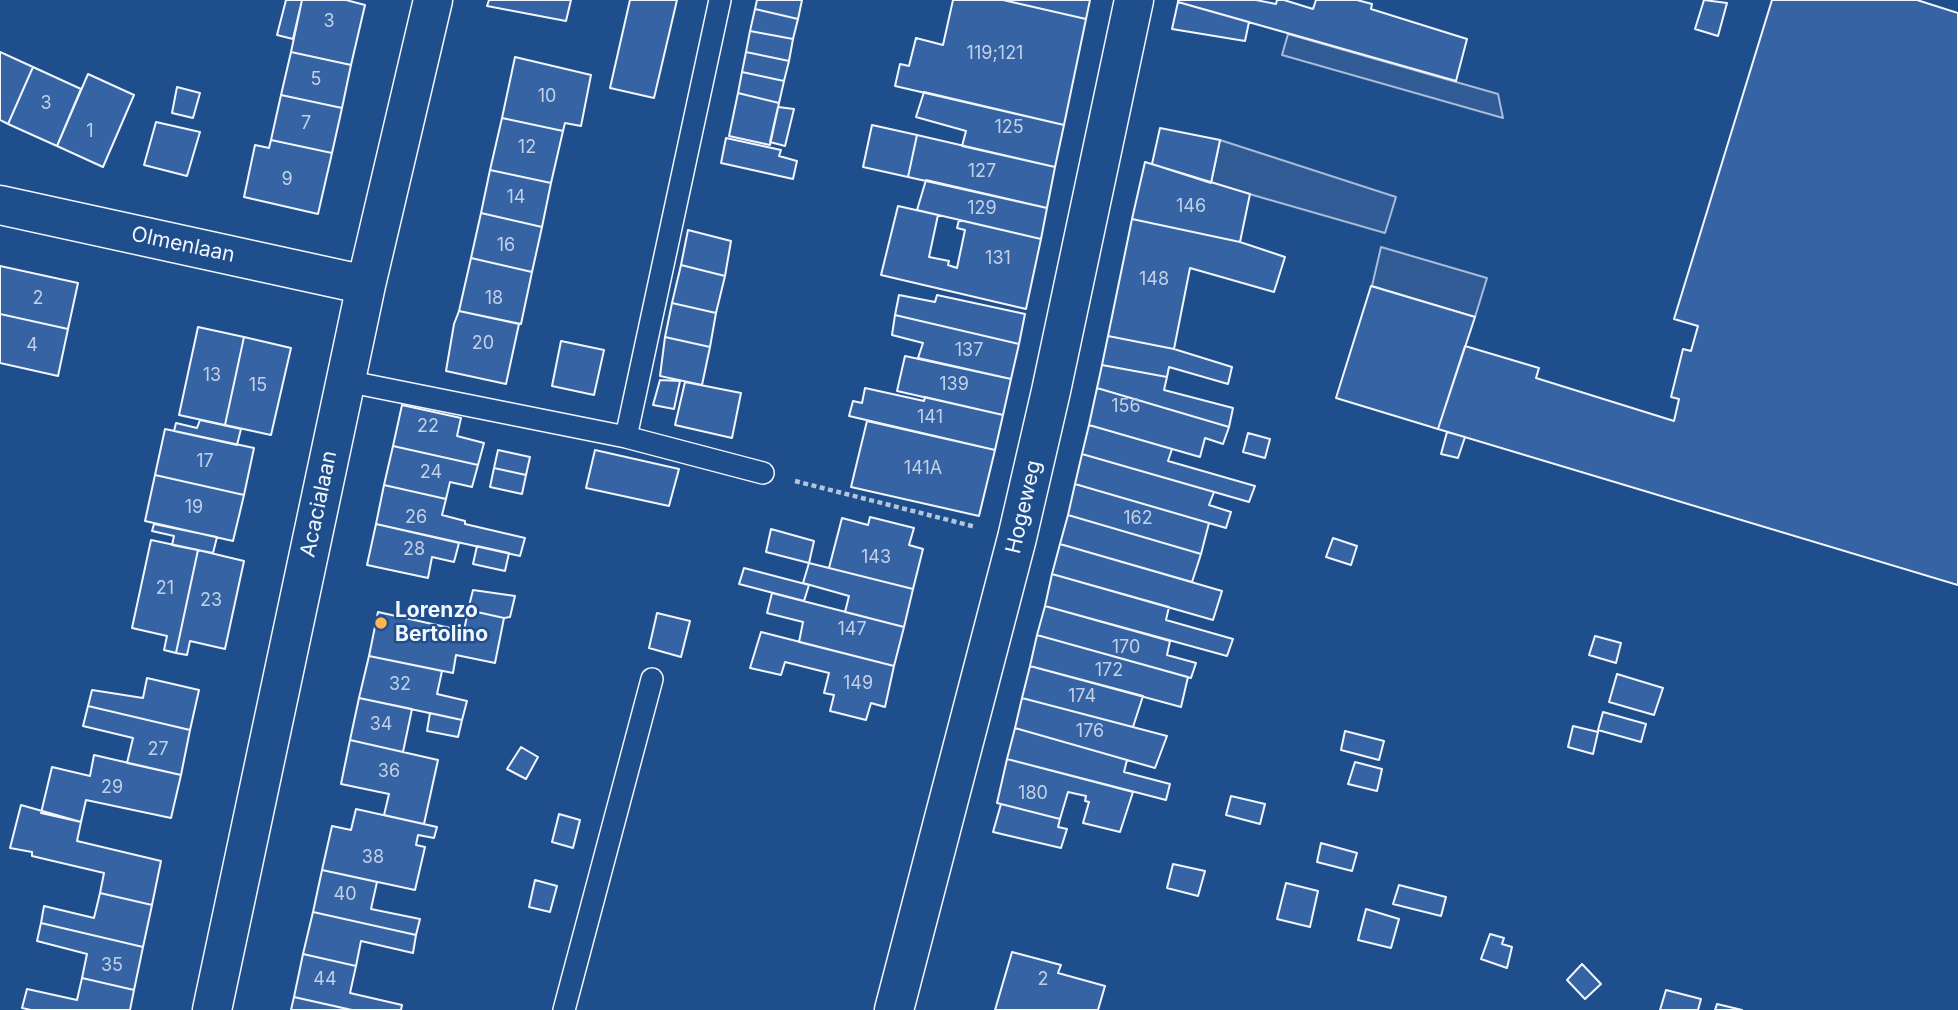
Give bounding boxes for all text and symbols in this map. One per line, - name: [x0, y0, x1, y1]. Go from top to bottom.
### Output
- house number: 3: [323, 11, 335, 33]
- house number: 119;121: [967, 43, 1023, 65]
- house number: 5: [311, 69, 321, 91]
- house number: 10: [538, 86, 556, 108]
- house number: 3: [40, 93, 52, 115]
- house number: 7: [301, 113, 311, 135]
- house number: 125: [994, 117, 1024, 139]
- house number: 1: [86, 121, 94, 143]
- house number: 12: [518, 137, 536, 159]
- house number: 127: [968, 161, 996, 183]
- house number: 9: [281, 169, 293, 191]
- house number: 14: [507, 187, 525, 209]
- house number: 146: [1176, 196, 1206, 218]
- house number: 129: [967, 198, 997, 220]
- street label: Olmenlaan: [129, 222, 237, 268]
- house number: 16: [497, 235, 515, 257]
- house number: 131: [985, 248, 1011, 270]
- house number: 148: [1139, 269, 1169, 291]
- house number: 2: [33, 288, 43, 310]
- house number: 18: [485, 288, 503, 310]
- house number: 20: [472, 333, 494, 355]
- house number: 4: [26, 335, 38, 357]
- house number: 137: [955, 340, 983, 362]
- house number: 13: [203, 365, 221, 387]
- house number: 139: [939, 374, 969, 396]
- house number: 15: [249, 375, 267, 397]
- house number: 156: [1111, 396, 1141, 418]
- house number: 141: [917, 407, 943, 429]
- house number: 22: [417, 416, 439, 438]
- street label: Acacialaan: [295, 448, 343, 560]
- house number: 17: [196, 451, 214, 473]
- house number: 141A: [904, 458, 942, 480]
- street label: Hogeweg: [1001, 458, 1047, 556]
- house number: 24: [420, 462, 442, 484]
- house number: 19: [185, 497, 203, 519]
- house number: 26: [405, 507, 427, 529]
- house number: 162: [1123, 508, 1153, 530]
- house number: 28: [403, 539, 425, 561]
- house number: 143: [861, 547, 891, 569]
- house number: 21: [156, 578, 174, 600]
- house number: 23: [200, 590, 222, 612]
- place label: Lorenzo Bertolino: [395, 598, 488, 648]
- marker: Lorenzo Bertolino: [373, 615, 389, 631]
- house number: 147: [837, 619, 867, 641]
- house number: 170: [1112, 637, 1140, 659]
- house number: 172: [1095, 660, 1123, 682]
- house number: 149: [843, 673, 873, 695]
- house number: 32: [389, 674, 411, 696]
- house number: 174: [1068, 686, 1096, 708]
- house number: 34: [370, 714, 392, 736]
- house number: 176: [1076, 721, 1104, 743]
- house number: 27: [147, 739, 169, 761]
- house number: 36: [378, 761, 400, 783]
- house number: 29: [101, 777, 123, 799]
- house number: 180: [1018, 783, 1048, 805]
- house number: 38: [362, 847, 384, 869]
- house number: 40: [334, 884, 356, 906]
- house number: 35: [101, 955, 123, 977]
- house number: 44: [313, 969, 337, 991]
- house number: 2: [1038, 969, 1048, 991]

